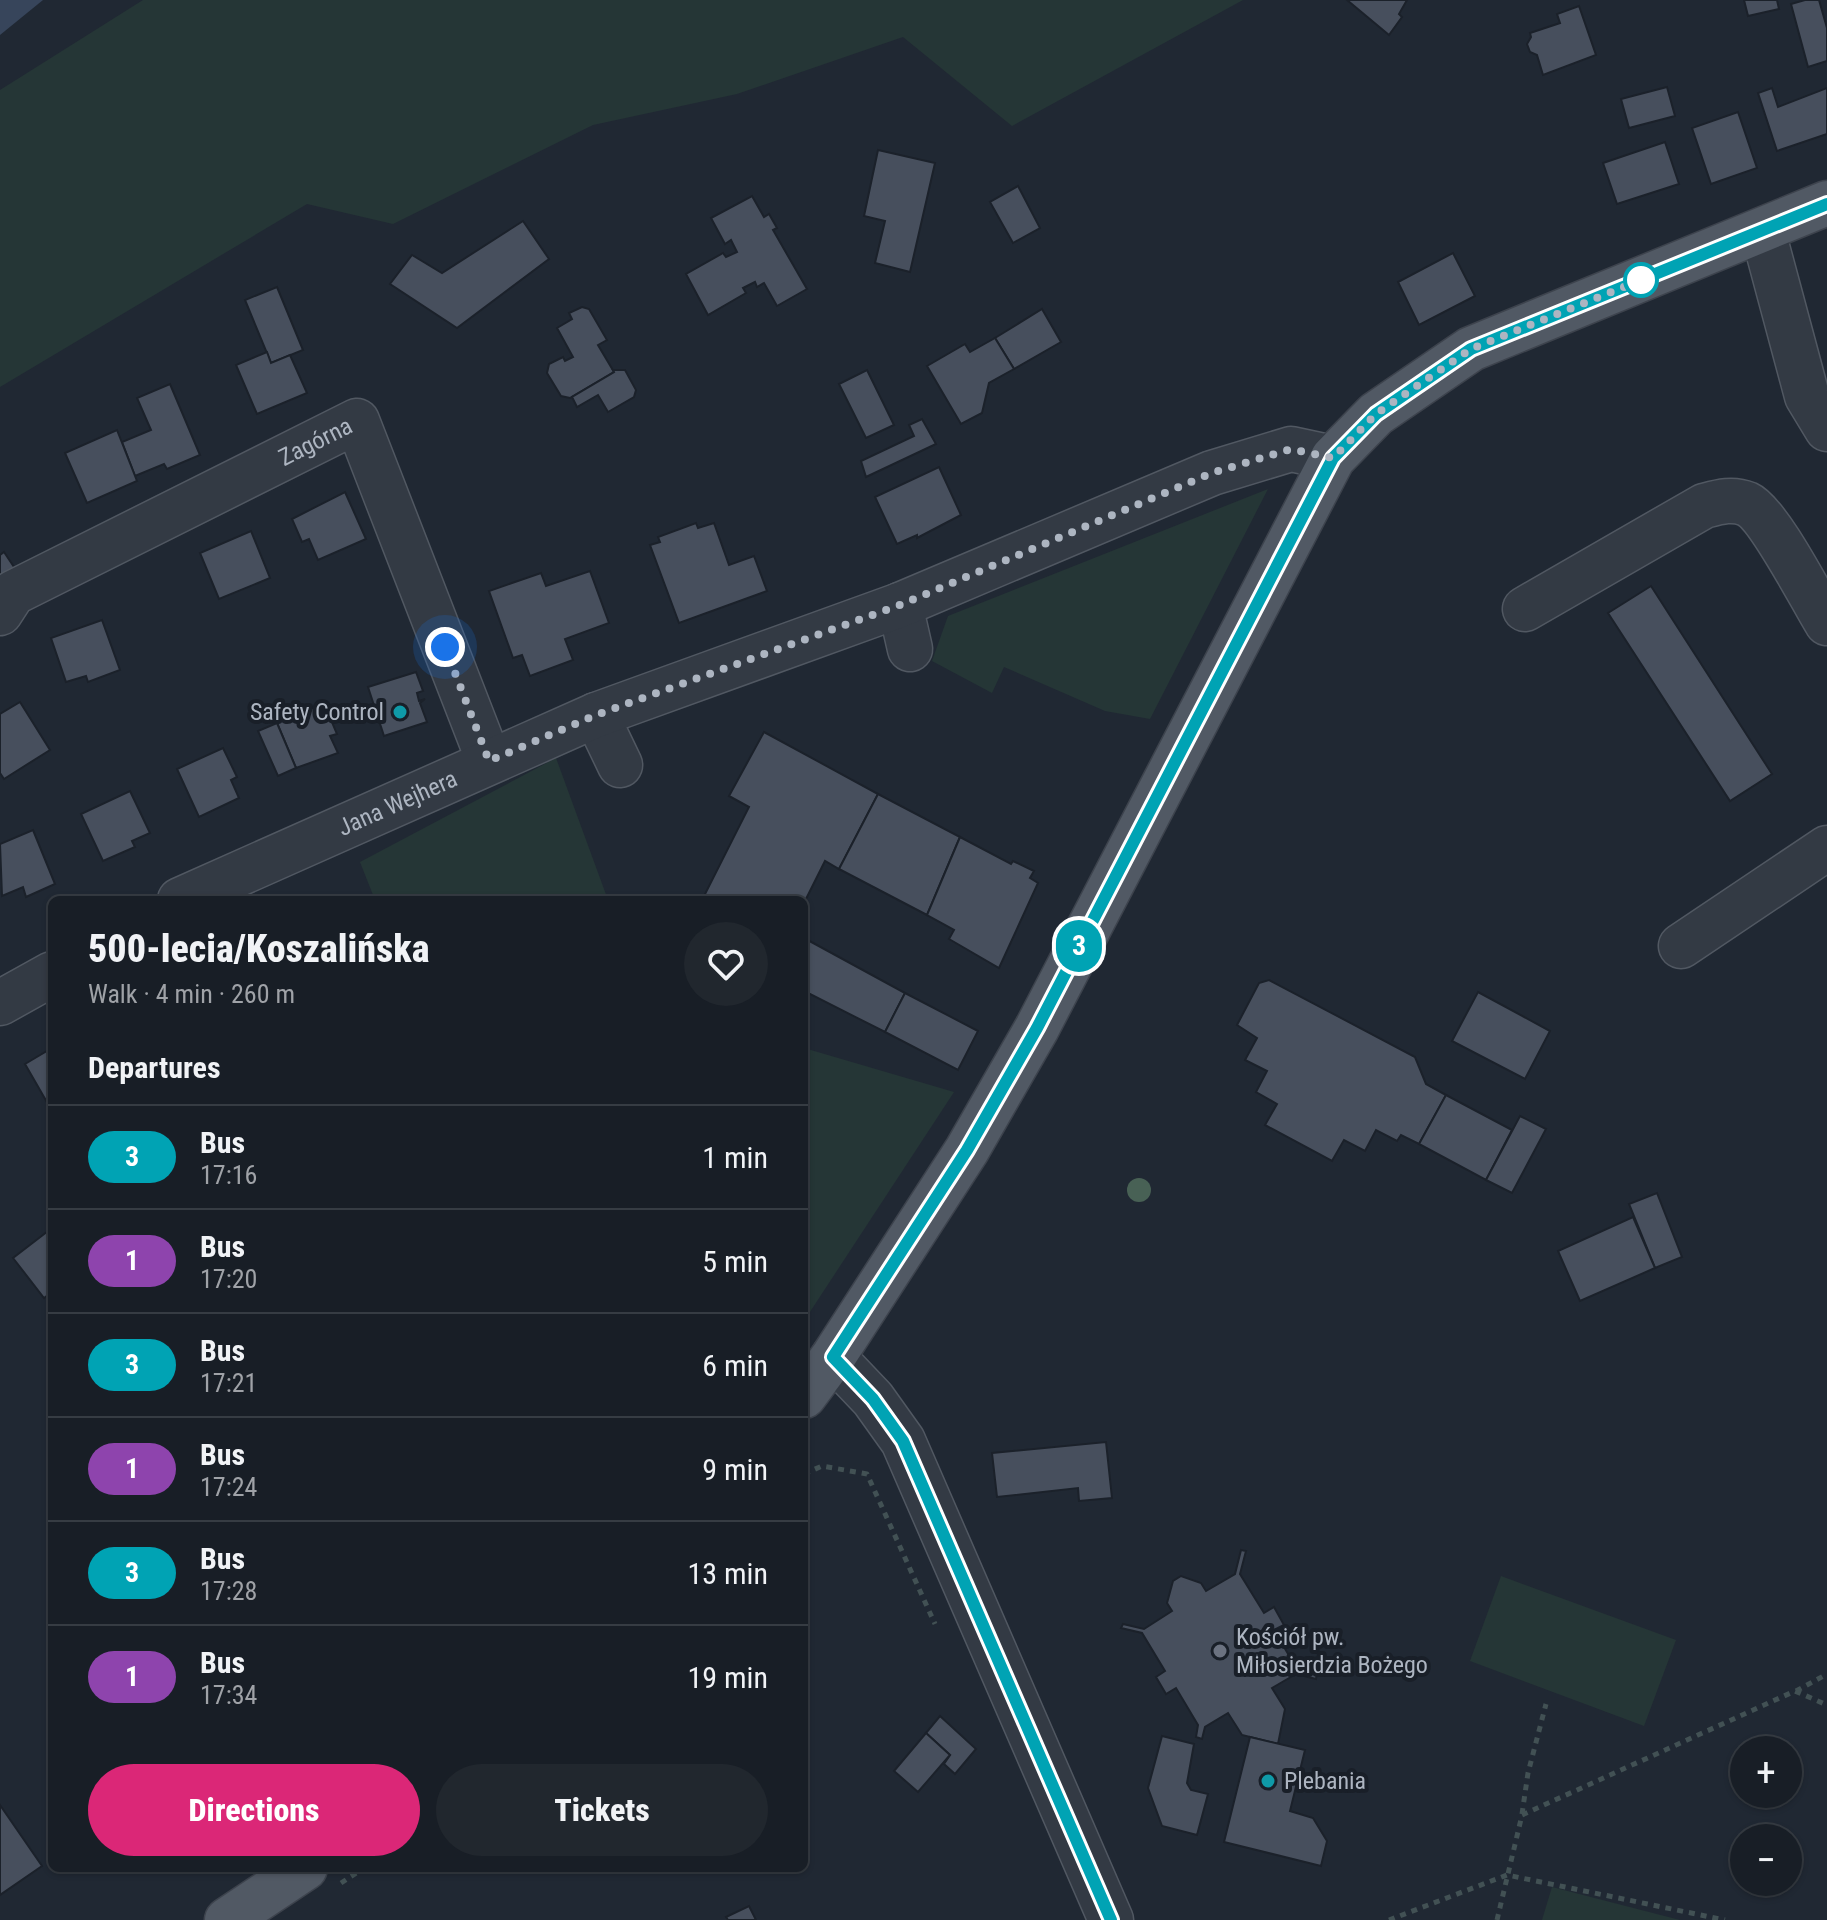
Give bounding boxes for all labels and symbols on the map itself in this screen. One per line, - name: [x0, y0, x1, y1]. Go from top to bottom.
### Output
- unlabelled marker: [1624, 263, 1658, 297]
- street label: Zagórna: [274, 412, 357, 472]
- your location: [425, 627, 465, 667]
- place label: Safety Control: [250, 698, 384, 726]
- marker: Safety Control: [391, 703, 409, 721]
- street label: Jana Wejhera: [334, 765, 461, 842]
- line badge: 3: [1053, 920, 1105, 972]
- place label: Kościół pw. Miłosierdzia Bożego: [1236, 1623, 1428, 1679]
- marker: Kościół pw. Miłosierdzia Bożego: [1211, 1642, 1229, 1660]
- place label: Plebania: [1284, 1767, 1366, 1795]
- marker: Plebania: [1259, 1772, 1277, 1790]

